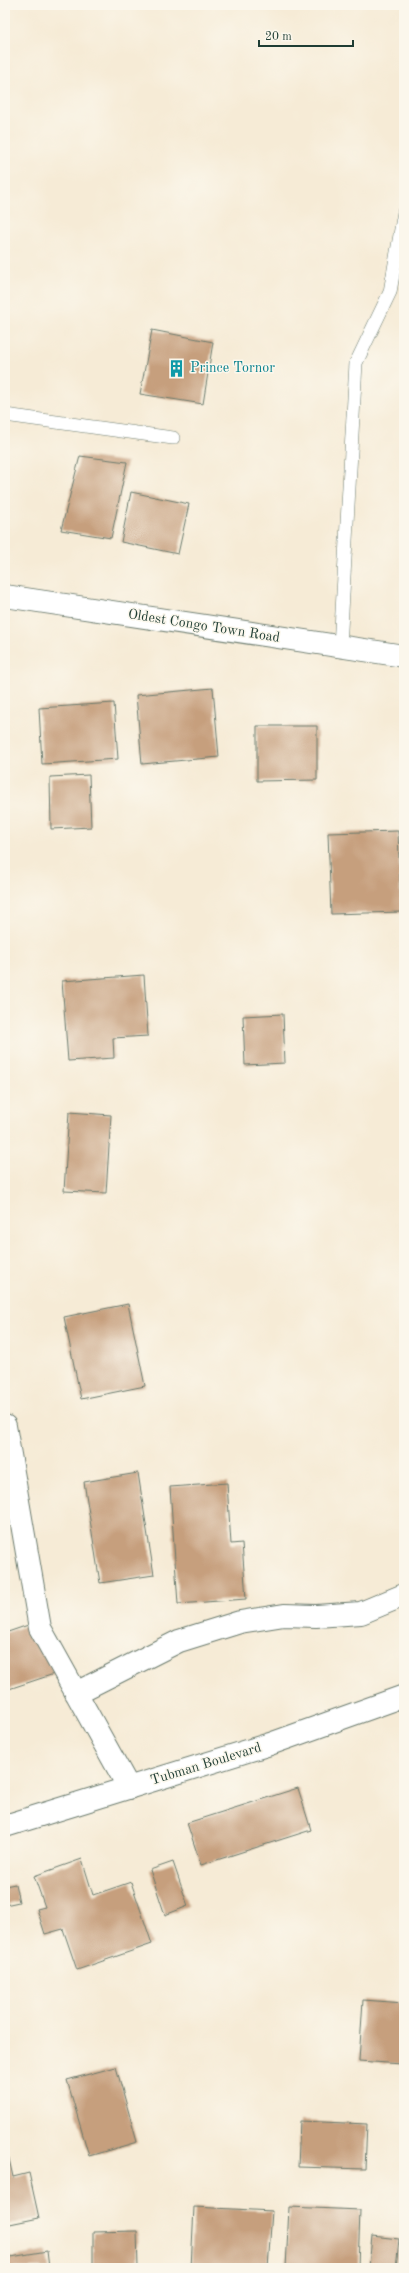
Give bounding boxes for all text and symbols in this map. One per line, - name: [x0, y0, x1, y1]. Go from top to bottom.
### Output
- scale bar: [259, 22, 353, 48]
- text: 20 m: [265, 31, 292, 43]
- building icon: Prince Tornor: [167, 358, 187, 378]
- place label: Prince Tornor: [190, 361, 275, 375]
- street label: Oldest Congo Town Road: [127, 607, 281, 645]
- street label: Tubman Boulevard: [149, 1740, 263, 1788]

